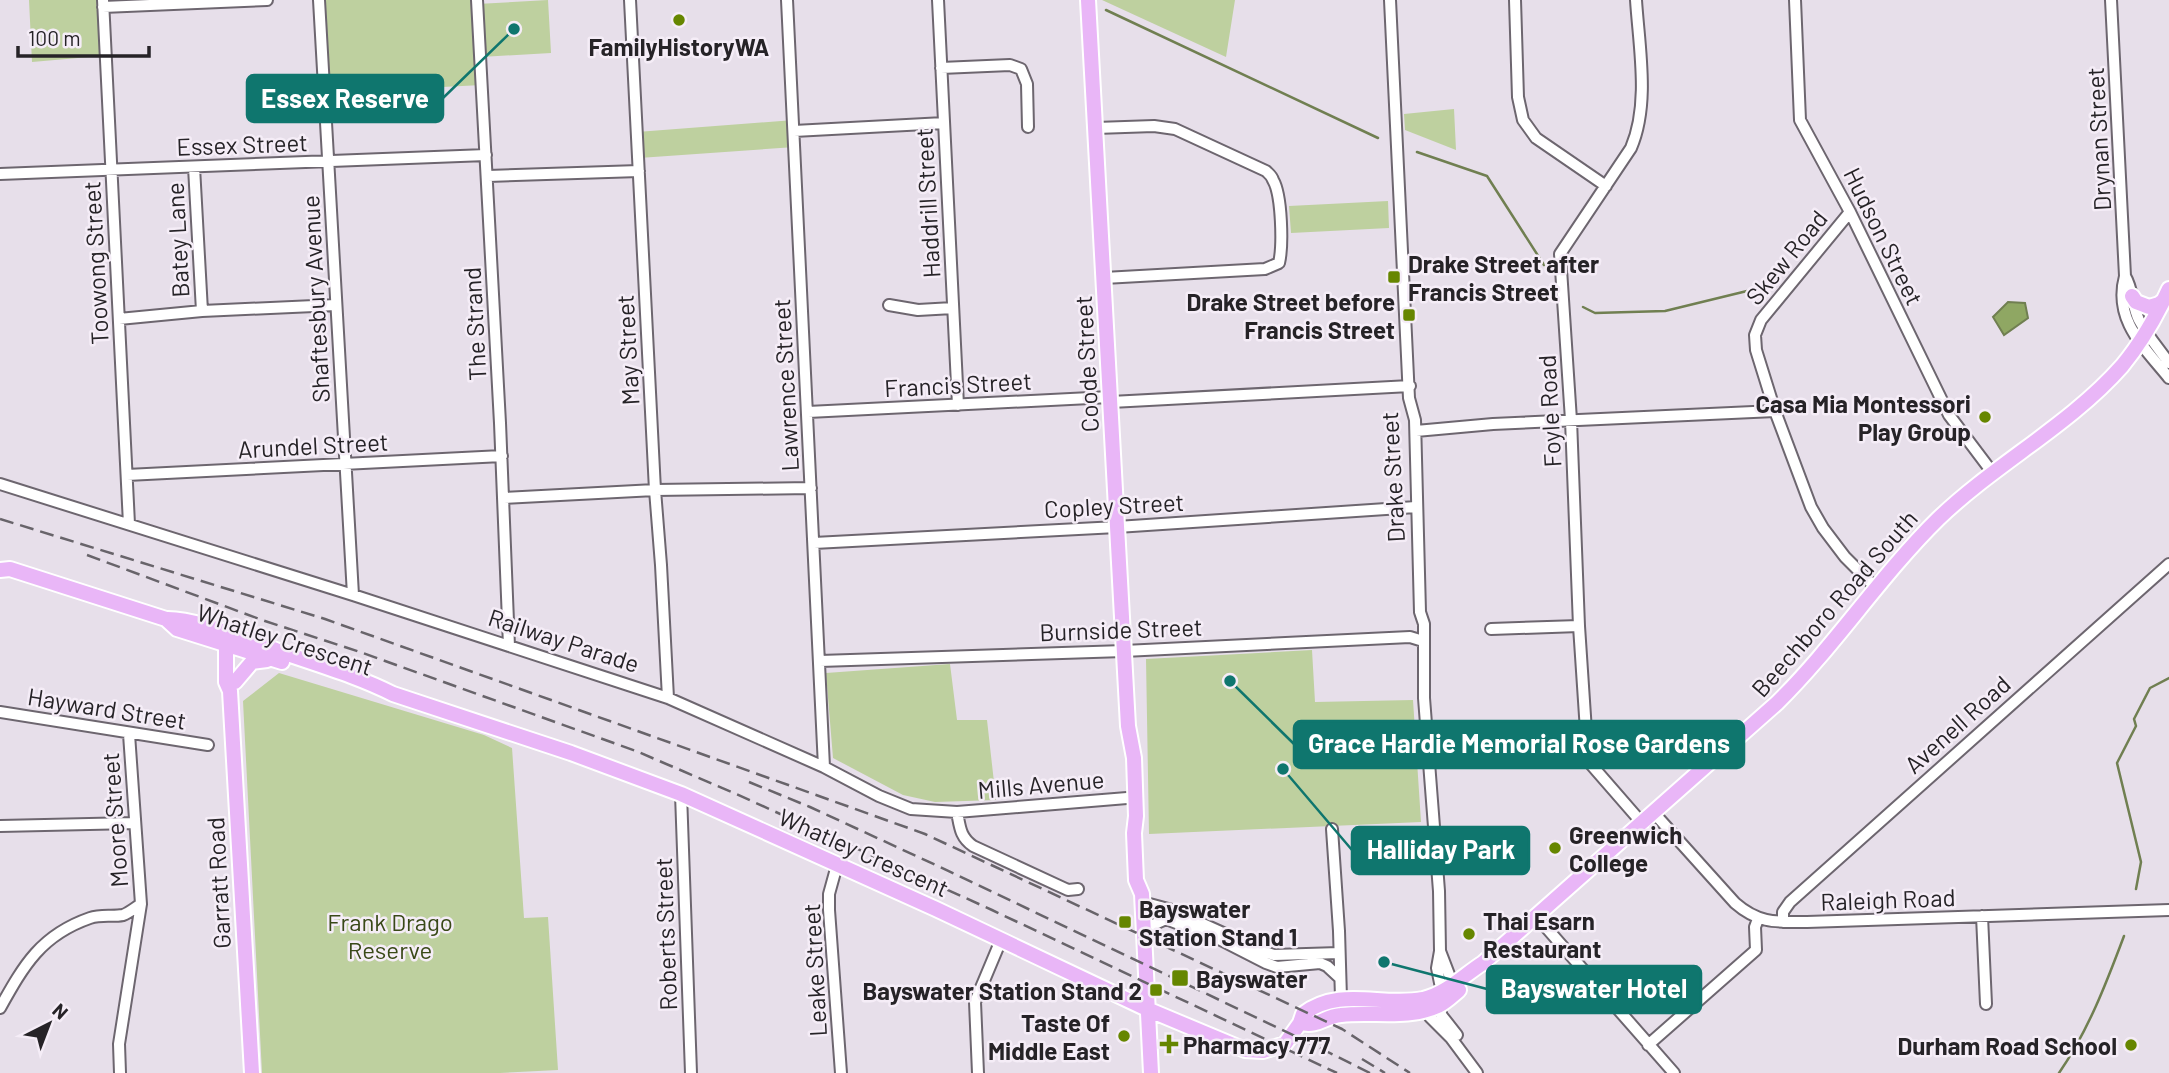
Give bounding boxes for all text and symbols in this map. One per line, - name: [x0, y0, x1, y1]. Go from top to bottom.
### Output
- marker: FamilyHistoryWA: [671, 12, 687, 28]
- scale bar: [18, 14, 149, 58]
- text: 100 m: [28, 25, 81, 50]
- place label: FamilyHistoryWA: [589, 32, 769, 61]
- street label: Drynan Street: [2080, 66, 2116, 212]
- callout: Essex Reserve: [247, 75, 443, 122]
- text: Essex Reserve: [261, 82, 429, 113]
- street label: Essex Street: [176, 127, 308, 161]
- street label: Haddrill Street: [909, 127, 945, 279]
- street label: Hudson Street: [1838, 162, 1930, 310]
- street label: Toowong Street: [76, 180, 114, 346]
- street label: Batey Lane: [160, 182, 194, 298]
- street label: Shaftesbury Avenue: [295, 195, 335, 403]
- street label: Skew Road: [1739, 204, 1833, 310]
- place label: Drake Street after Francis Street: [1408, 249, 1599, 306]
- street label: The Strand: [457, 267, 491, 381]
- marker: Drake Street after Francis Street: [1386, 269, 1402, 285]
- place label: Drake Street before Francis Street: [1187, 287, 1395, 344]
- street label: May Street: [610, 294, 644, 406]
- street label: Coode Street: [1068, 295, 1104, 433]
- street label: Lawrence Street: [766, 298, 804, 472]
- marker: Drake Street before Francis Street: [1401, 307, 1417, 323]
- street label: Foyle Road: [1532, 354, 1566, 468]
- street label: Francis Street: [884, 366, 1032, 402]
- place label: Casa Mia Montessori Play Group: [1755, 389, 1971, 446]
- marker: Casa Mia Montessori Play Group: [1977, 409, 1993, 425]
- street label: Drake Street: [1374, 411, 1410, 543]
- street label: Arundel Street: [237, 427, 389, 463]
- street label: Copley Street: [1043, 487, 1185, 523]
- street label: Beechboro Road South: [1745, 504, 1923, 702]
- street label: Whatley Crescent: [194, 597, 376, 681]
- street label: Railway Parade: [485, 602, 643, 678]
- street label: Burnside Street: [1039, 612, 1203, 646]
- street label: Avenell Road: [1898, 669, 2016, 779]
- street label: Hayward Street: [26, 681, 188, 735]
- callout: Grace Hardie Memorial Rose Gardens: [1294, 721, 1744, 768]
- text: Grace Hardie Memorial Rose Gardens: [1308, 727, 1730, 758]
- street label: Moore Street: [95, 752, 133, 888]
- street label: Mills Avenue: [977, 764, 1105, 804]
- street label: Whatley Crescent: [775, 802, 953, 902]
- street label: Garratt Road: [200, 816, 236, 950]
- place label: Greenwich College: [1569, 820, 1682, 877]
- callout: Halliday Park: [1352, 827, 1529, 874]
- text: Halliday Park: [1367, 833, 1515, 864]
- marker: Greenwich College: [1547, 840, 1563, 856]
- street label: Roberts Street: [648, 857, 682, 1011]
- street label: Raleigh Road: [1820, 882, 1956, 916]
- place label: Bayswater Station Stand 1: [1139, 894, 1297, 951]
- street label: Leake Street: [796, 903, 832, 1037]
- place label: Thai Esarn Restaurant: [1483, 906, 1601, 963]
- park label: Frank Drago Reserve: [327, 907, 453, 964]
- marker: Bayswater Station Stand 1: [1117, 914, 1133, 930]
- marker: Thai Esarn Restaurant: [1461, 926, 1477, 942]
- place label: Bayswater: [1196, 964, 1307, 993]
- callout: Bayswater Hotel: [1487, 966, 1701, 1013]
- marker: Bayswater: [1170, 968, 1190, 988]
- text: Bayswater Hotel: [1501, 972, 1687, 1003]
- place label: Bayswater Station Stand 2: [863, 976, 1142, 1005]
- marker: Bayswater Station Stand 2: [1148, 982, 1164, 998]
- north arrow: [14, 989, 84, 1059]
- text: N: [48, 998, 73, 1024]
- place label: Taste Of Middle East: [988, 1008, 1110, 1065]
- marker: Taste Of Middle East: [1116, 1028, 1132, 1044]
- place label: Pharmacy 777: [1183, 1030, 1330, 1059]
- place label: Durham Road School: [1898, 1031, 2117, 1060]
- marker: Pharmacy 777: [1161, 1036, 1177, 1052]
- marker: Durham Road School: [2123, 1037, 2139, 1053]

